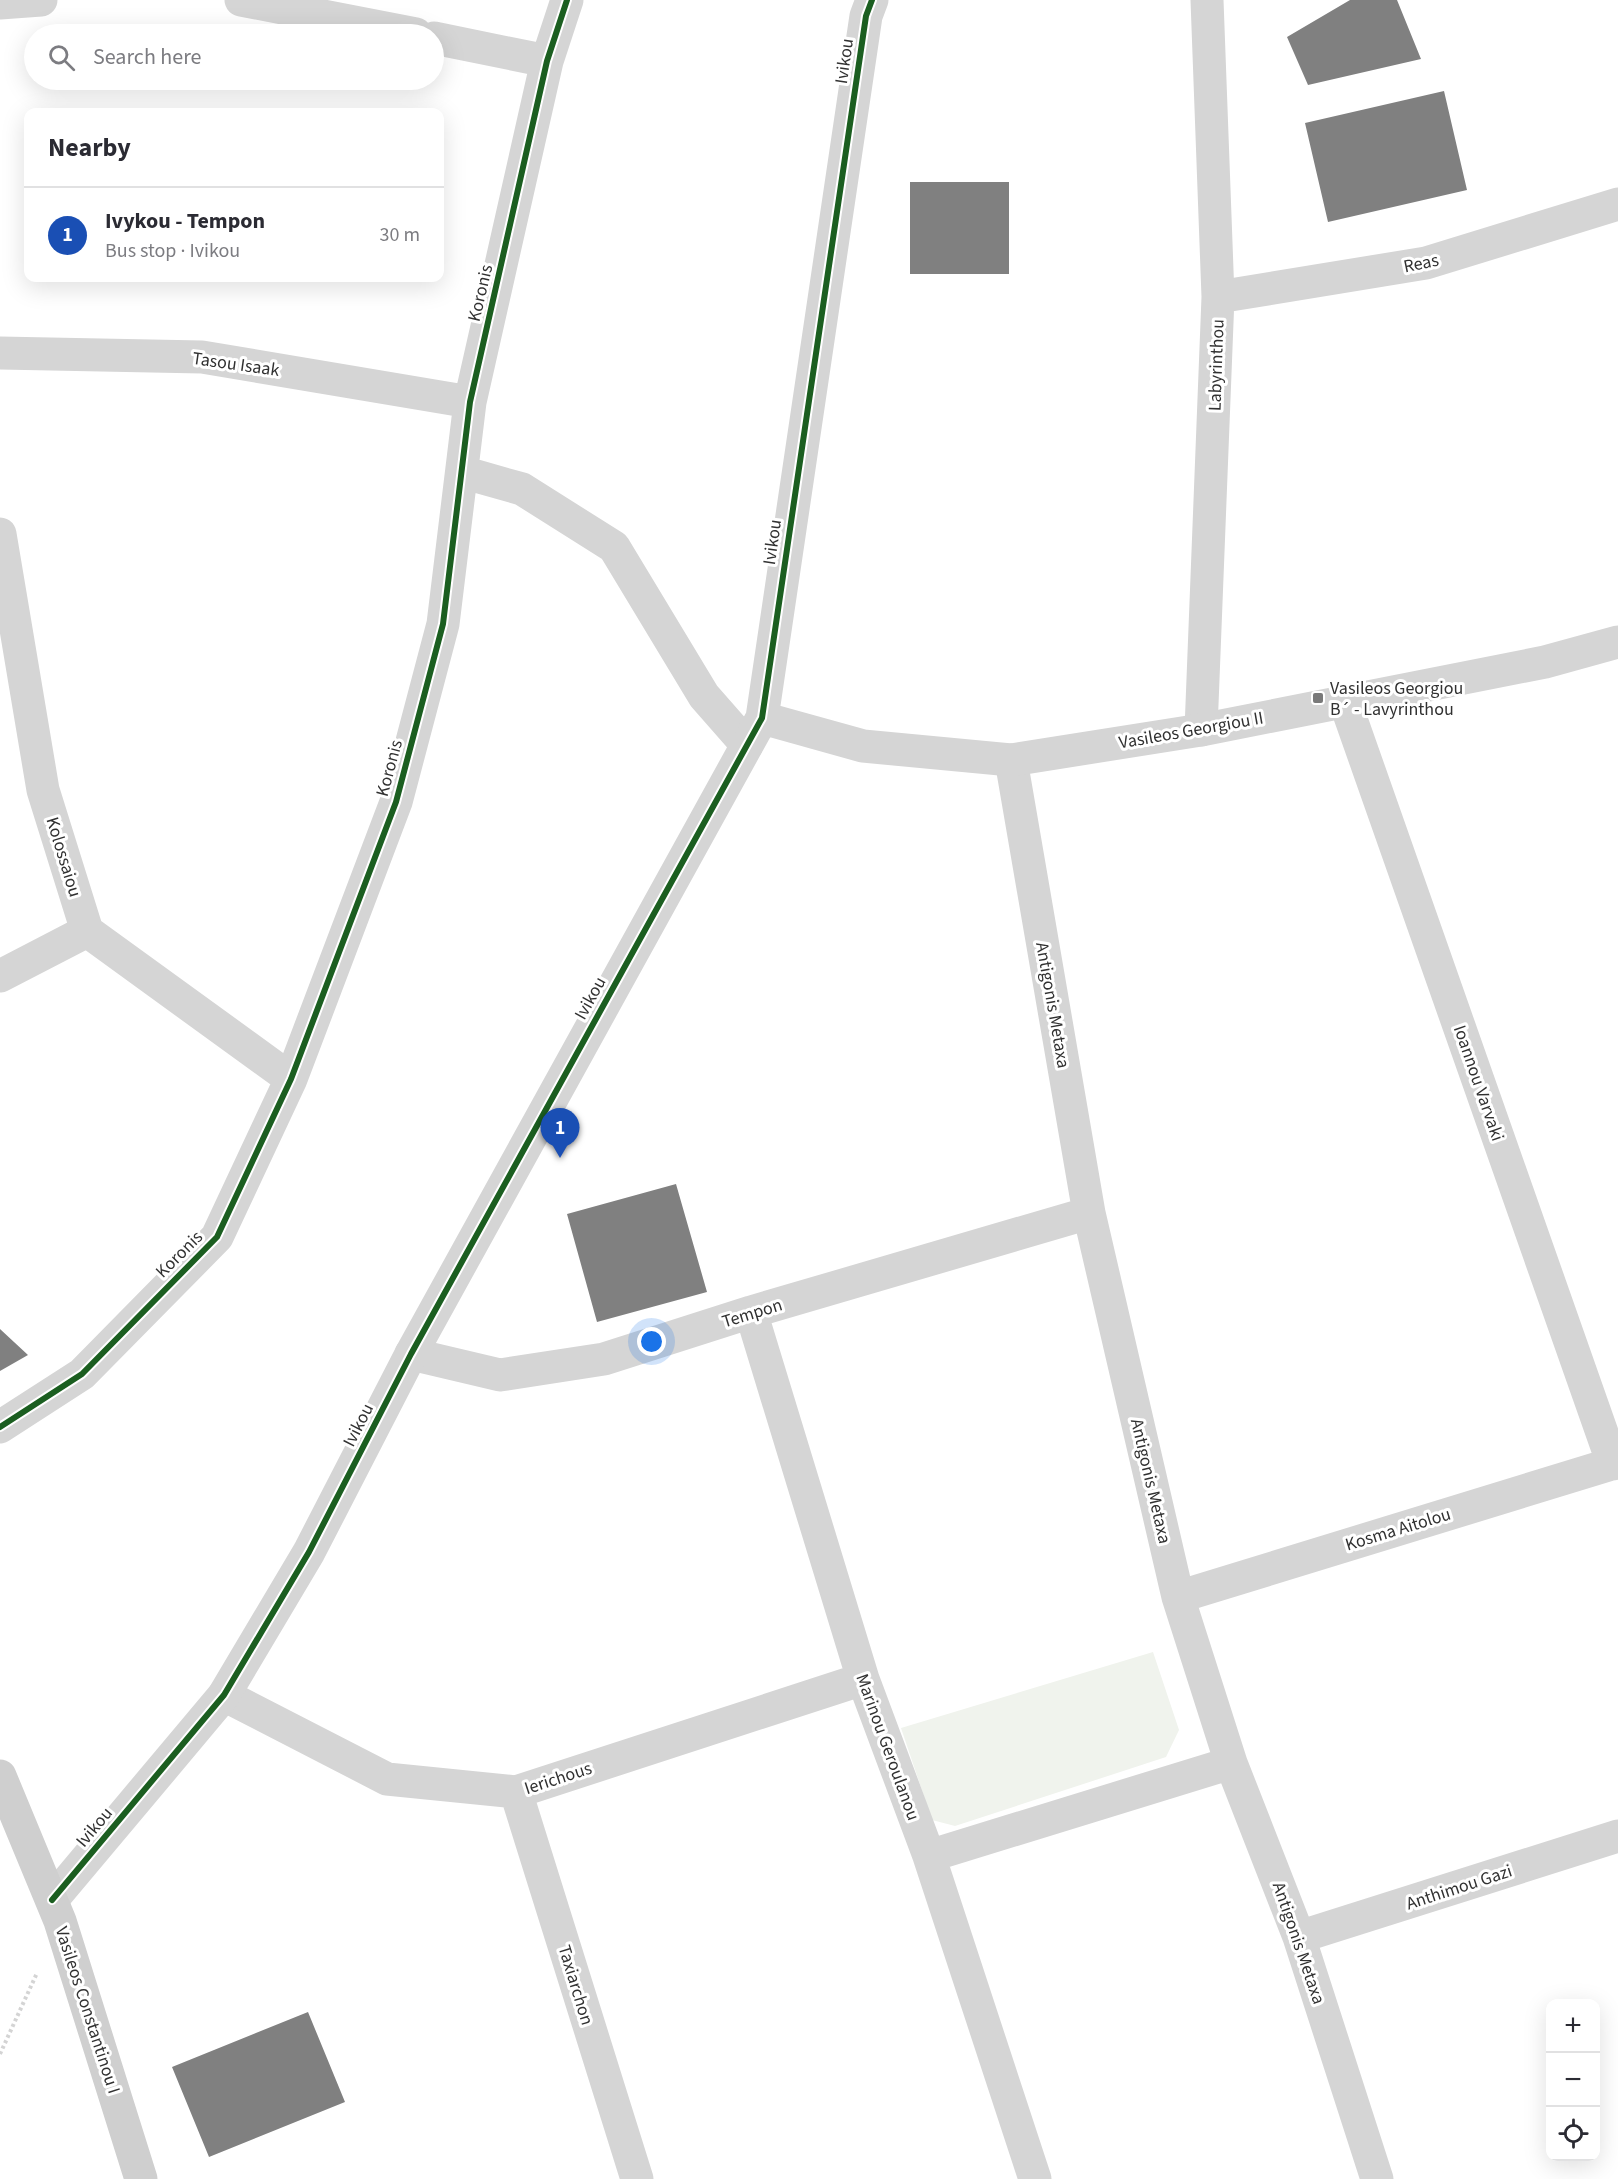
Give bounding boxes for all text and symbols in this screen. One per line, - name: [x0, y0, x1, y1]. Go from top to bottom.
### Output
- search box: [24, 24, 444, 90]
- street label: Ivikou: [829, 37, 860, 85]
- icon: search: [45, 41, 78, 74]
- text: Search here: [93, 41, 201, 73]
- text: Nearby: [48, 129, 131, 166]
- text: Ivykou - Tempon: [105, 205, 265, 237]
- text: 1: [62, 221, 73, 249]
- text: 30 m: [380, 221, 420, 249]
- text: Bus stop · Ivikou: [105, 237, 240, 265]
- street label: Reas: [1401, 248, 1441, 279]
- street label: Koronis: [462, 262, 499, 324]
- street label: Labyrinthou: [1202, 319, 1231, 411]
- street label: Tasou Isaak: [191, 346, 281, 383]
- street label: Ivikou: [757, 518, 788, 566]
- place label: Vasileos Georgiou B´ - Lavyrinthou: [1330, 676, 1463, 722]
- marker: Vasileos Georgiou B´ - Lavyrinthou: [1311, 691, 1325, 705]
- street label: Vasileos Georgiou II: [1117, 705, 1265, 756]
- street label: Koronis: [370, 737, 409, 799]
- street label: Kolossaiou: [40, 814, 88, 900]
- street label: Antigonis Metaxa: [1029, 940, 1076, 1070]
- street label: Ivikou: [568, 972, 612, 1024]
- street label: Ioannou Varvaki: [1447, 1022, 1510, 1145]
- pin: 1: [540, 1108, 580, 1158]
- street label: Koronis: [150, 1225, 209, 1284]
- street label: Tempon: [719, 1292, 785, 1334]
- your location: [637, 1327, 666, 1356]
- street label: Ivikou: [337, 1399, 380, 1451]
- street label: Antigonis Metaxa: [1124, 1416, 1177, 1546]
- street label: Kosma Aitolou: [1342, 1502, 1454, 1557]
- street label: Marinou Geroulanou: [849, 1670, 926, 1824]
- street label: Ierichous: [521, 1756, 595, 1801]
- street label: Ivikou: [70, 1802, 119, 1853]
- street label: Anthimou Gazi: [1403, 1859, 1515, 1916]
- street label: Antigonis Metaxa: [1266, 1879, 1331, 2008]
- street label: Vasileos Constantinou I: [49, 1923, 126, 2097]
- street label: Taxiarchon: [551, 1942, 600, 2028]
- map controls: [1546, 1999, 1600, 2161]
- button: +: [1546, 1999, 1600, 2053]
- button: −: [1546, 2053, 1600, 2107]
- button: locate: [1546, 2107, 1600, 2161]

